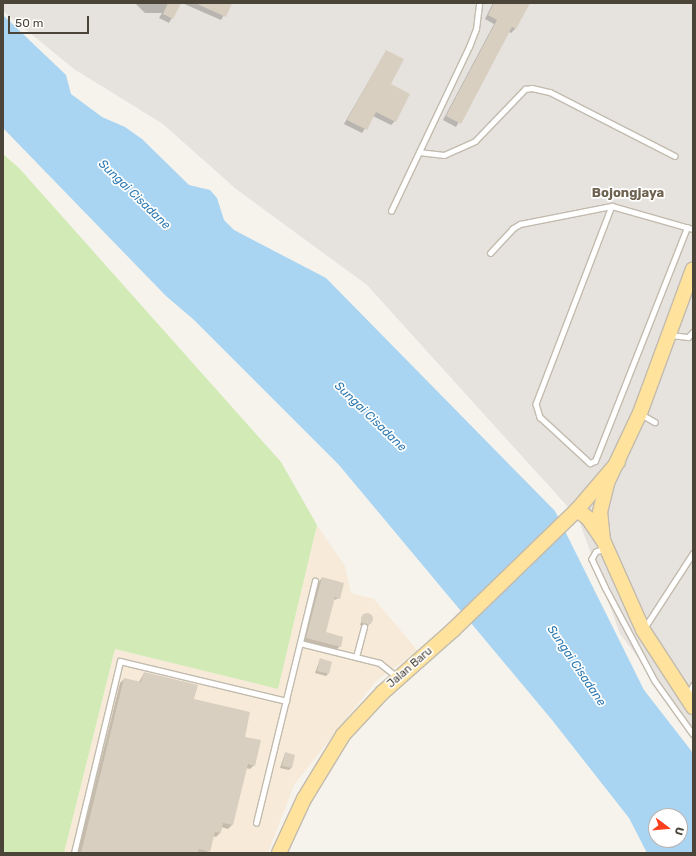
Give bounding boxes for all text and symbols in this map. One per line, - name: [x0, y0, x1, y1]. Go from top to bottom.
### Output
- scale bar: [10, 8, 91, 34]
- text: 50 m: [15, 16, 43, 30]
- water label: Sungai Cisadane: [95, 157, 173, 233]
- district label: Bojongjaya: [592, 185, 664, 201]
- water label: Sungai Cisadane: [331, 379, 409, 455]
- water label: Sungai Cisadane: [544, 623, 608, 709]
- street label: Jalan Baru: [385, 645, 435, 691]
- north arrow: [648, 808, 688, 848]
- text: U: [672, 826, 686, 837]

